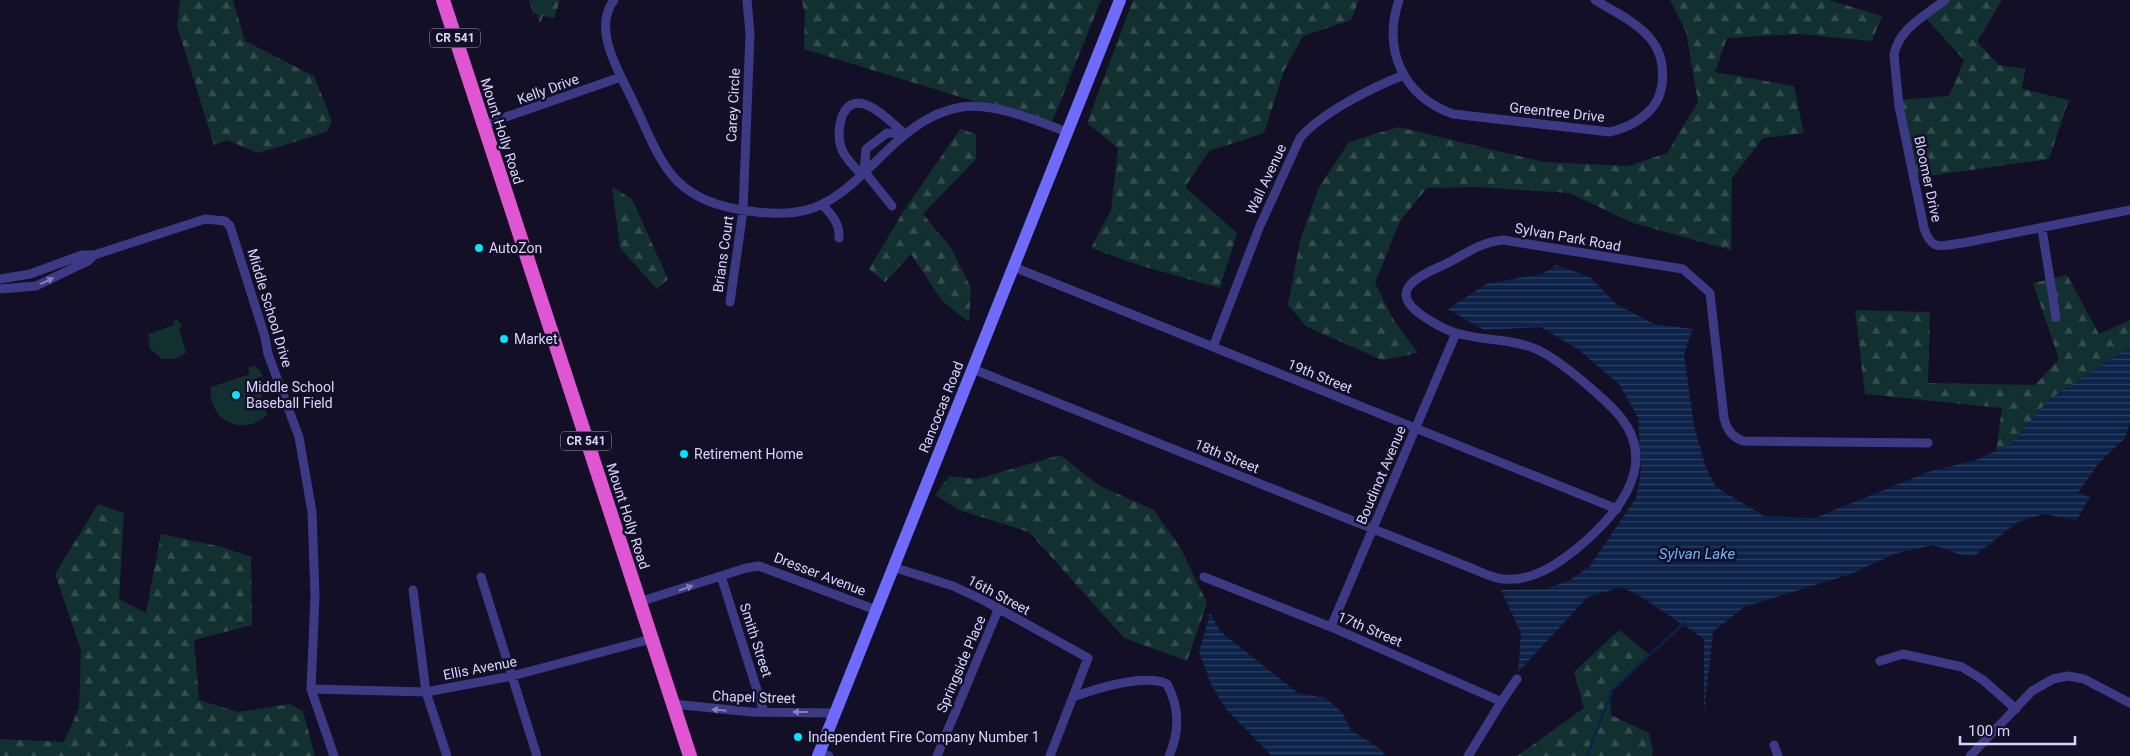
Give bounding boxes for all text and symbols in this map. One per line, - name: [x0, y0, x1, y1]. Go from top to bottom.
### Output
- road number: CR 541: [430, 28, 480, 48]
- street label: Carey Circle: [723, 68, 743, 142]
- street label: Kelly Drive: [515, 70, 581, 108]
- street label: Mount Holly Road: [477, 76, 527, 186]
- street label: Greentree Drive: [1509, 99, 1605, 125]
- street label: Bloomer Drive: [1911, 135, 1945, 223]
- street label: Wall Avenue: [1243, 141, 1289, 217]
- street label: Brians Court: [710, 214, 736, 293]
- street label: Sylvan Park Road: [1514, 220, 1622, 254]
- place label: AutoZon: [489, 240, 542, 256]
- marker: AutoZon: [473, 242, 485, 254]
- street label: Middle School Drive: [244, 247, 296, 369]
- one-way arrow: [40, 276, 54, 284]
- place label: Market: [514, 331, 558, 347]
- marker: Market: [498, 333, 510, 345]
- street label: 19th Street: [1285, 356, 1355, 396]
- street label: Rancocas Road: [915, 359, 967, 455]
- place label: Middle School Baseball Field: [246, 379, 334, 411]
- marker: Middle School Baseball Field: [230, 389, 242, 401]
- street label: Boudinot Avenue: [1353, 423, 1409, 527]
- road number: CR 541: [561, 432, 611, 451]
- street label: 18th Street: [1192, 436, 1262, 476]
- place label: Retirement Home: [694, 446, 803, 462]
- marker: Retirement Home: [678, 448, 690, 460]
- street label: Mount Holly Road: [603, 461, 653, 571]
- water label: Sylvan Lake: [1659, 545, 1735, 563]
- street label: Dresser Avenue: [772, 549, 868, 599]
- street label: 16th Street: [965, 572, 1033, 618]
- one-way arrow: [679, 583, 694, 591]
- street label: Smith Street: [737, 601, 776, 679]
- street label: 17th Street: [1335, 608, 1405, 650]
- street label: Springside Place: [933, 613, 989, 715]
- street label: Ellis Avenue: [442, 653, 518, 683]
- street label: Chapel Street: [712, 688, 796, 706]
- one-way arrow: [710, 706, 726, 714]
- one-way arrow: [791, 708, 807, 716]
- scale bar: [1960, 714, 2075, 746]
- text: 100 m: [1968, 722, 2010, 740]
- place label: Independent Fire Company Number 1: [808, 729, 1040, 745]
- marker: Independent Fire Company Number 1: [792, 731, 804, 743]

